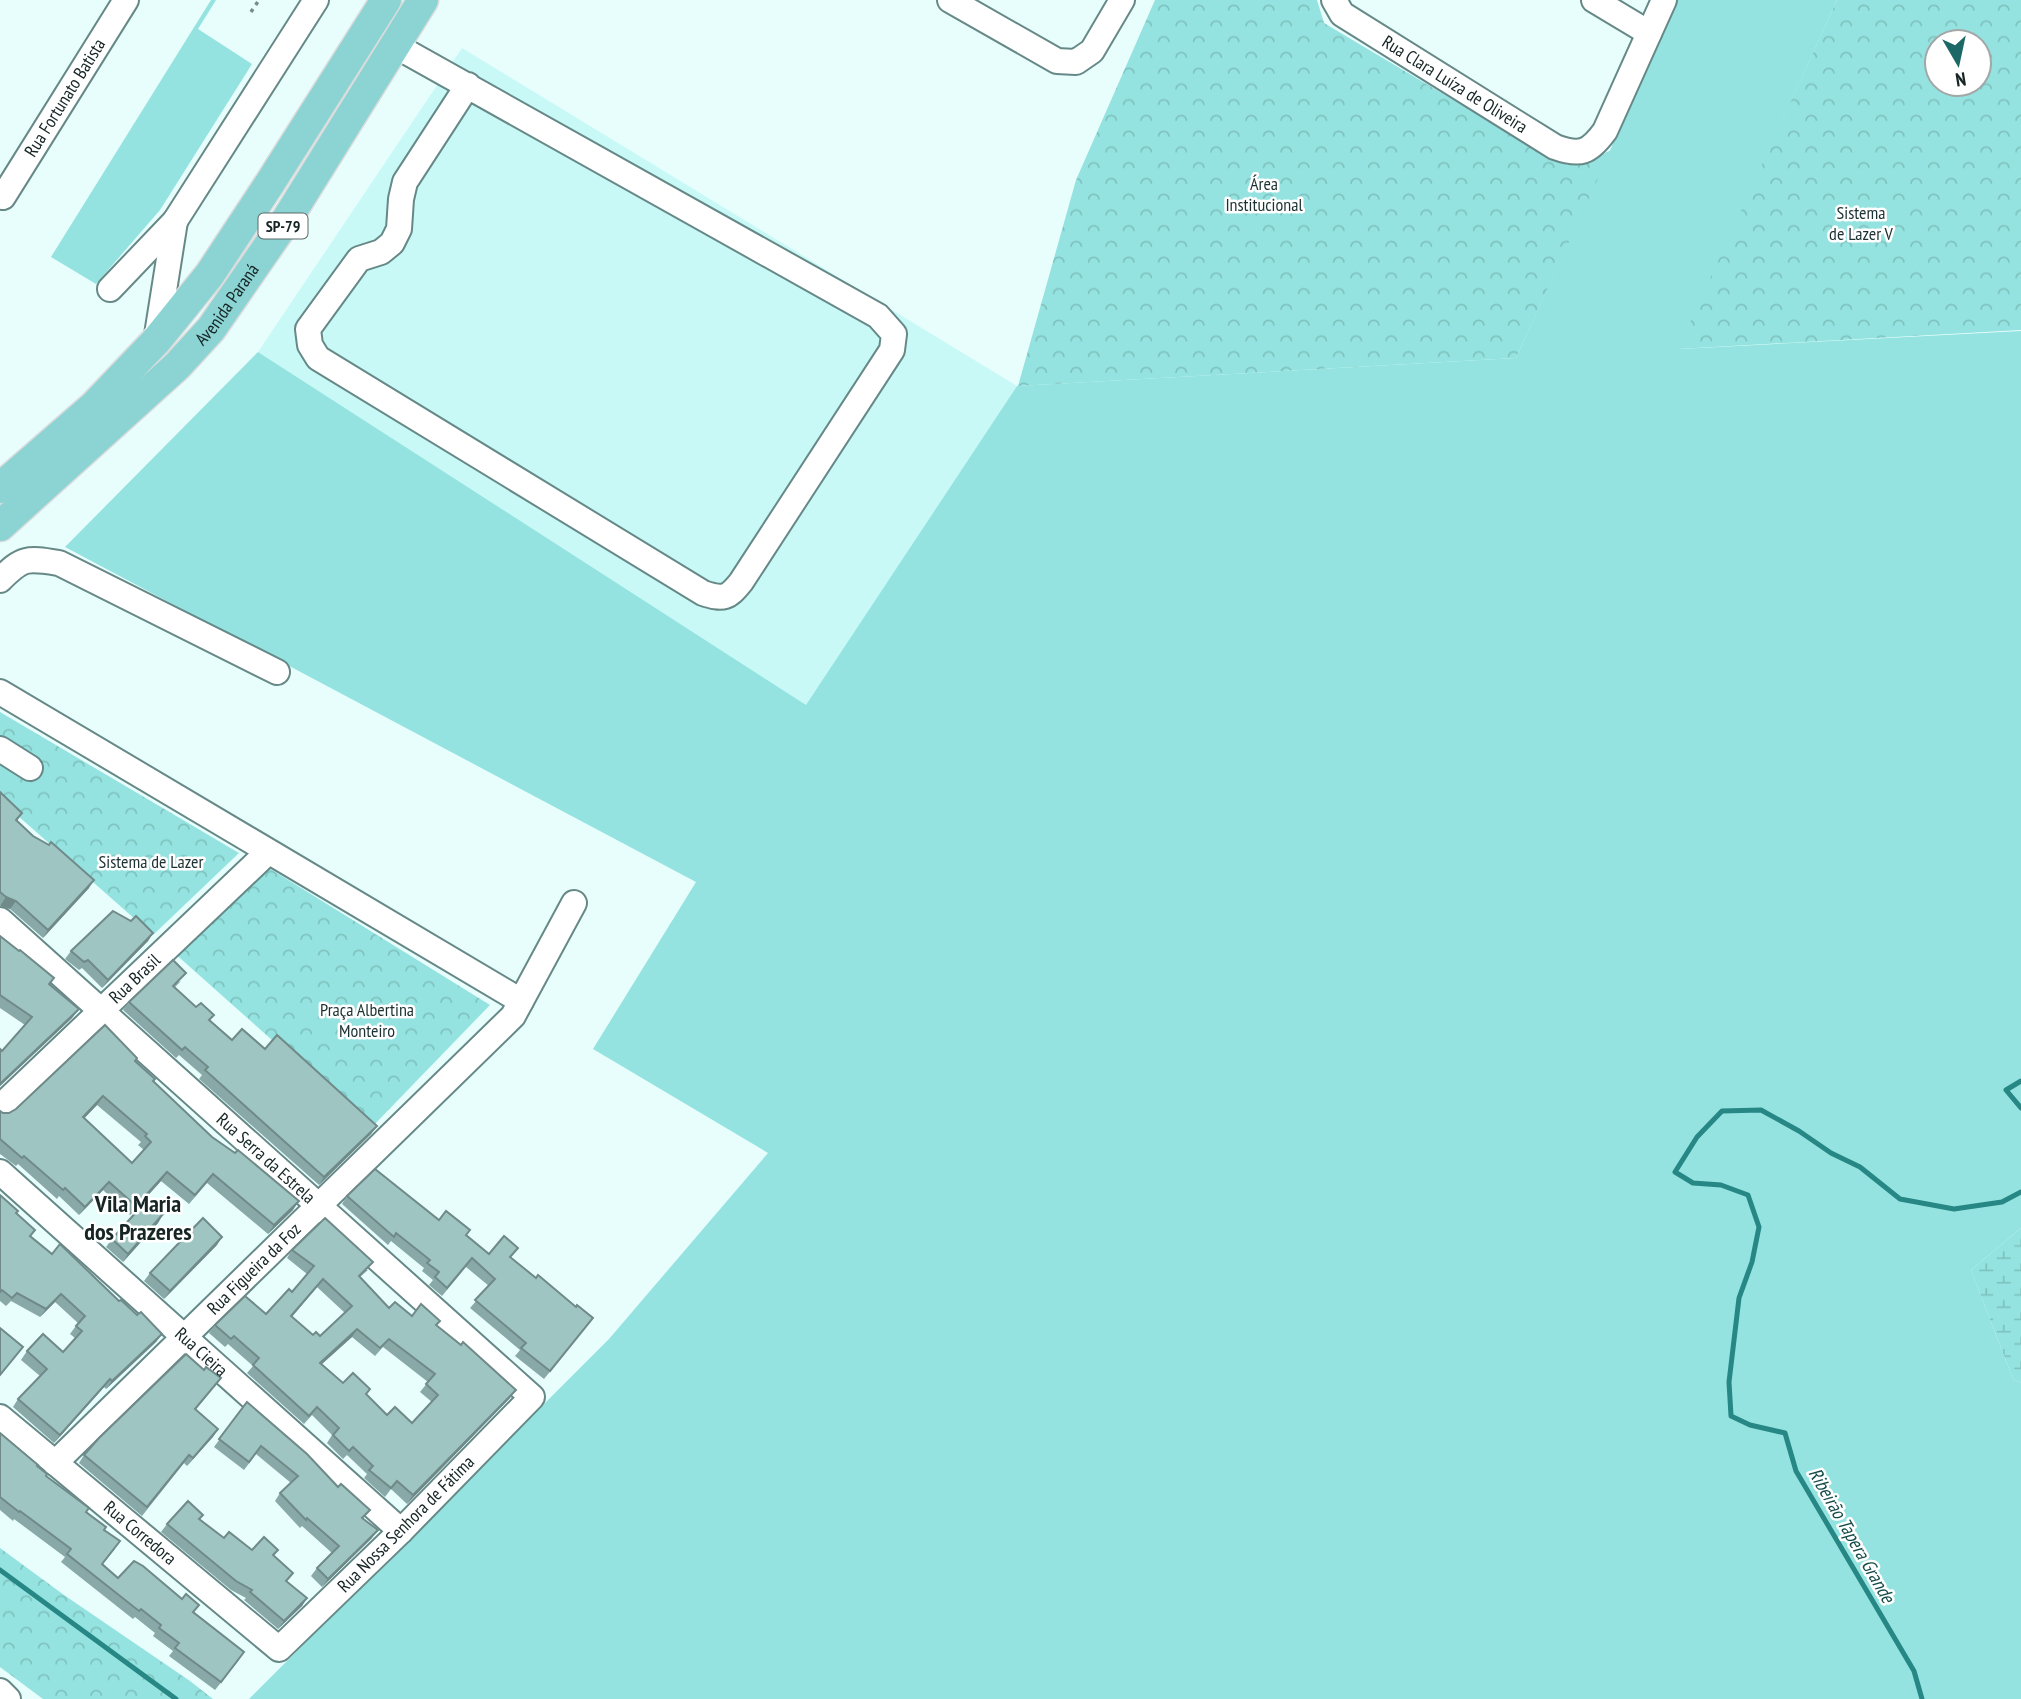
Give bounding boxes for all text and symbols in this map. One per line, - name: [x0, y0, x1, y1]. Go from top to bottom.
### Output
- north arrow: [1923, 28, 1993, 98]
- street label: Rua Clara Luíza de Oliveira: [1378, 30, 1532, 138]
- street label: Rua Fortunato Batista: [19, 34, 110, 161]
- text: N: [1954, 67, 1968, 92]
- park label: Área Institucional: [1225, 172, 1303, 216]
- park label: Sistema de Lazer V: [1829, 201, 1894, 245]
- road number: SP-79: [258, 214, 308, 238]
- street label: Avenida Paraná: [190, 259, 264, 350]
- park label: Sistema de Lazer: [99, 850, 203, 873]
- street label: Rua Brasil: [104, 948, 165, 1008]
- park label: Praça Albertina Monteiro: [320, 998, 414, 1042]
- street label: Rua Serra da Estrela: [212, 1108, 320, 1208]
- district label: Vila Maria dos Prazeres: [84, 1188, 192, 1247]
- street label: Rua Figueira da Foz: [202, 1218, 305, 1319]
- street label: Rua Cieira: [170, 1322, 233, 1381]
- street label: Rua Nossa Senhora de Fátima: [332, 1450, 479, 1597]
- water label: Ribeirão Tapera Grande: [1804, 1463, 1901, 1608]
- street label: Rua Corredora: [99, 1496, 181, 1570]

